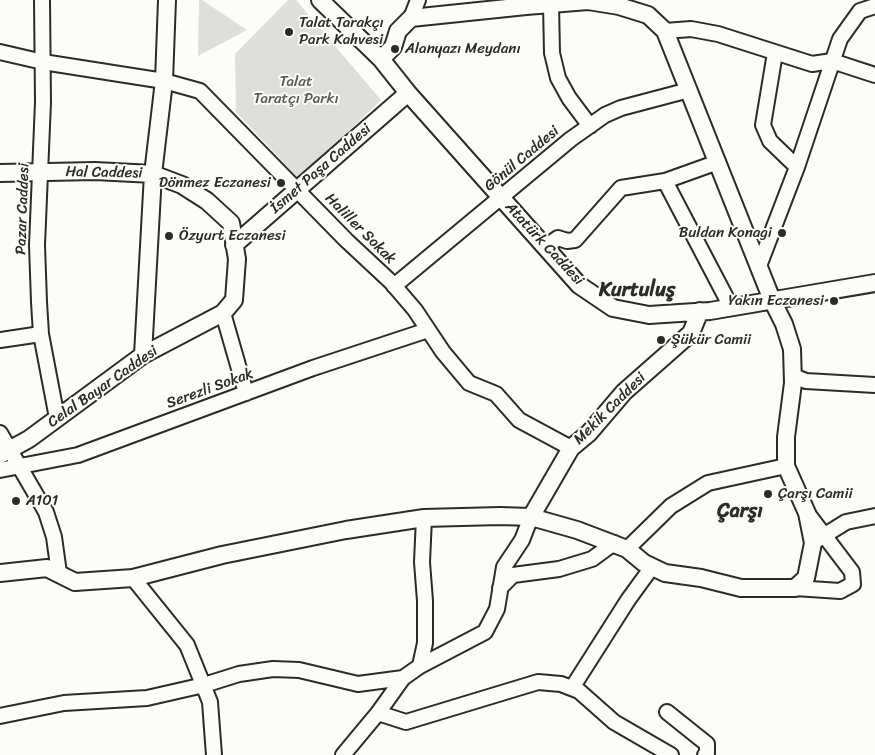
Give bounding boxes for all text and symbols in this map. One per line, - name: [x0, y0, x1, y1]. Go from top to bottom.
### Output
- place label: Talat Tarakçı Park Kahvesi: [299, 14, 384, 49]
- marker: Talat Tarakçı Park Kahvesi: [283, 26, 295, 38]
- place label: Alanyazı Meydanı: [405, 40, 521, 58]
- marker: Alanyazı Meydanı: [389, 43, 401, 55]
- park label: Talat Taratçı Parkı: [253, 73, 339, 108]
- street label: İsmet Paşa Caddesi: [267, 120, 375, 218]
- street label: Gönül Caddesi: [481, 123, 563, 195]
- street label: Pazar Caddesi: [12, 163, 34, 255]
- street label: Hal Caddesi: [65, 163, 143, 183]
- place label: Dönmez Eczanesi: [159, 174, 271, 192]
- marker: Dönmez Eczanesi: [275, 177, 287, 189]
- street label: Haliller Sokak: [321, 190, 399, 268]
- street label: Atatürk Caddesi: [501, 199, 587, 289]
- place label: Buldan Konagi: [679, 224, 772, 242]
- place label: Özyurt Eczanesi: [179, 227, 286, 245]
- marker: Buldan Konagi: [776, 227, 788, 239]
- marker: Özyurt Eczanesi: [163, 230, 175, 242]
- district label: Kurtuluş: [599, 279, 675, 303]
- place label: Yakın Eczanesi: [728, 292, 824, 310]
- marker: Yakın Eczanesi: [828, 295, 840, 307]
- place label: Şükür Camii: [671, 331, 751, 349]
- marker: Şükür Camii: [655, 334, 667, 346]
- street label: Celal Bayar Caddesi: [45, 342, 161, 432]
- street label: Serezli Sokak: [164, 365, 256, 413]
- street label: Mekik Caddesi: [570, 369, 650, 449]
- place label: Çarşı Camii: [778, 485, 853, 503]
- marker: Çarşı Camii: [762, 488, 774, 500]
- place label: A101: [26, 492, 58, 510]
- marker: A101: [10, 495, 22, 507]
- district label: Çarşı: [717, 500, 763, 524]

